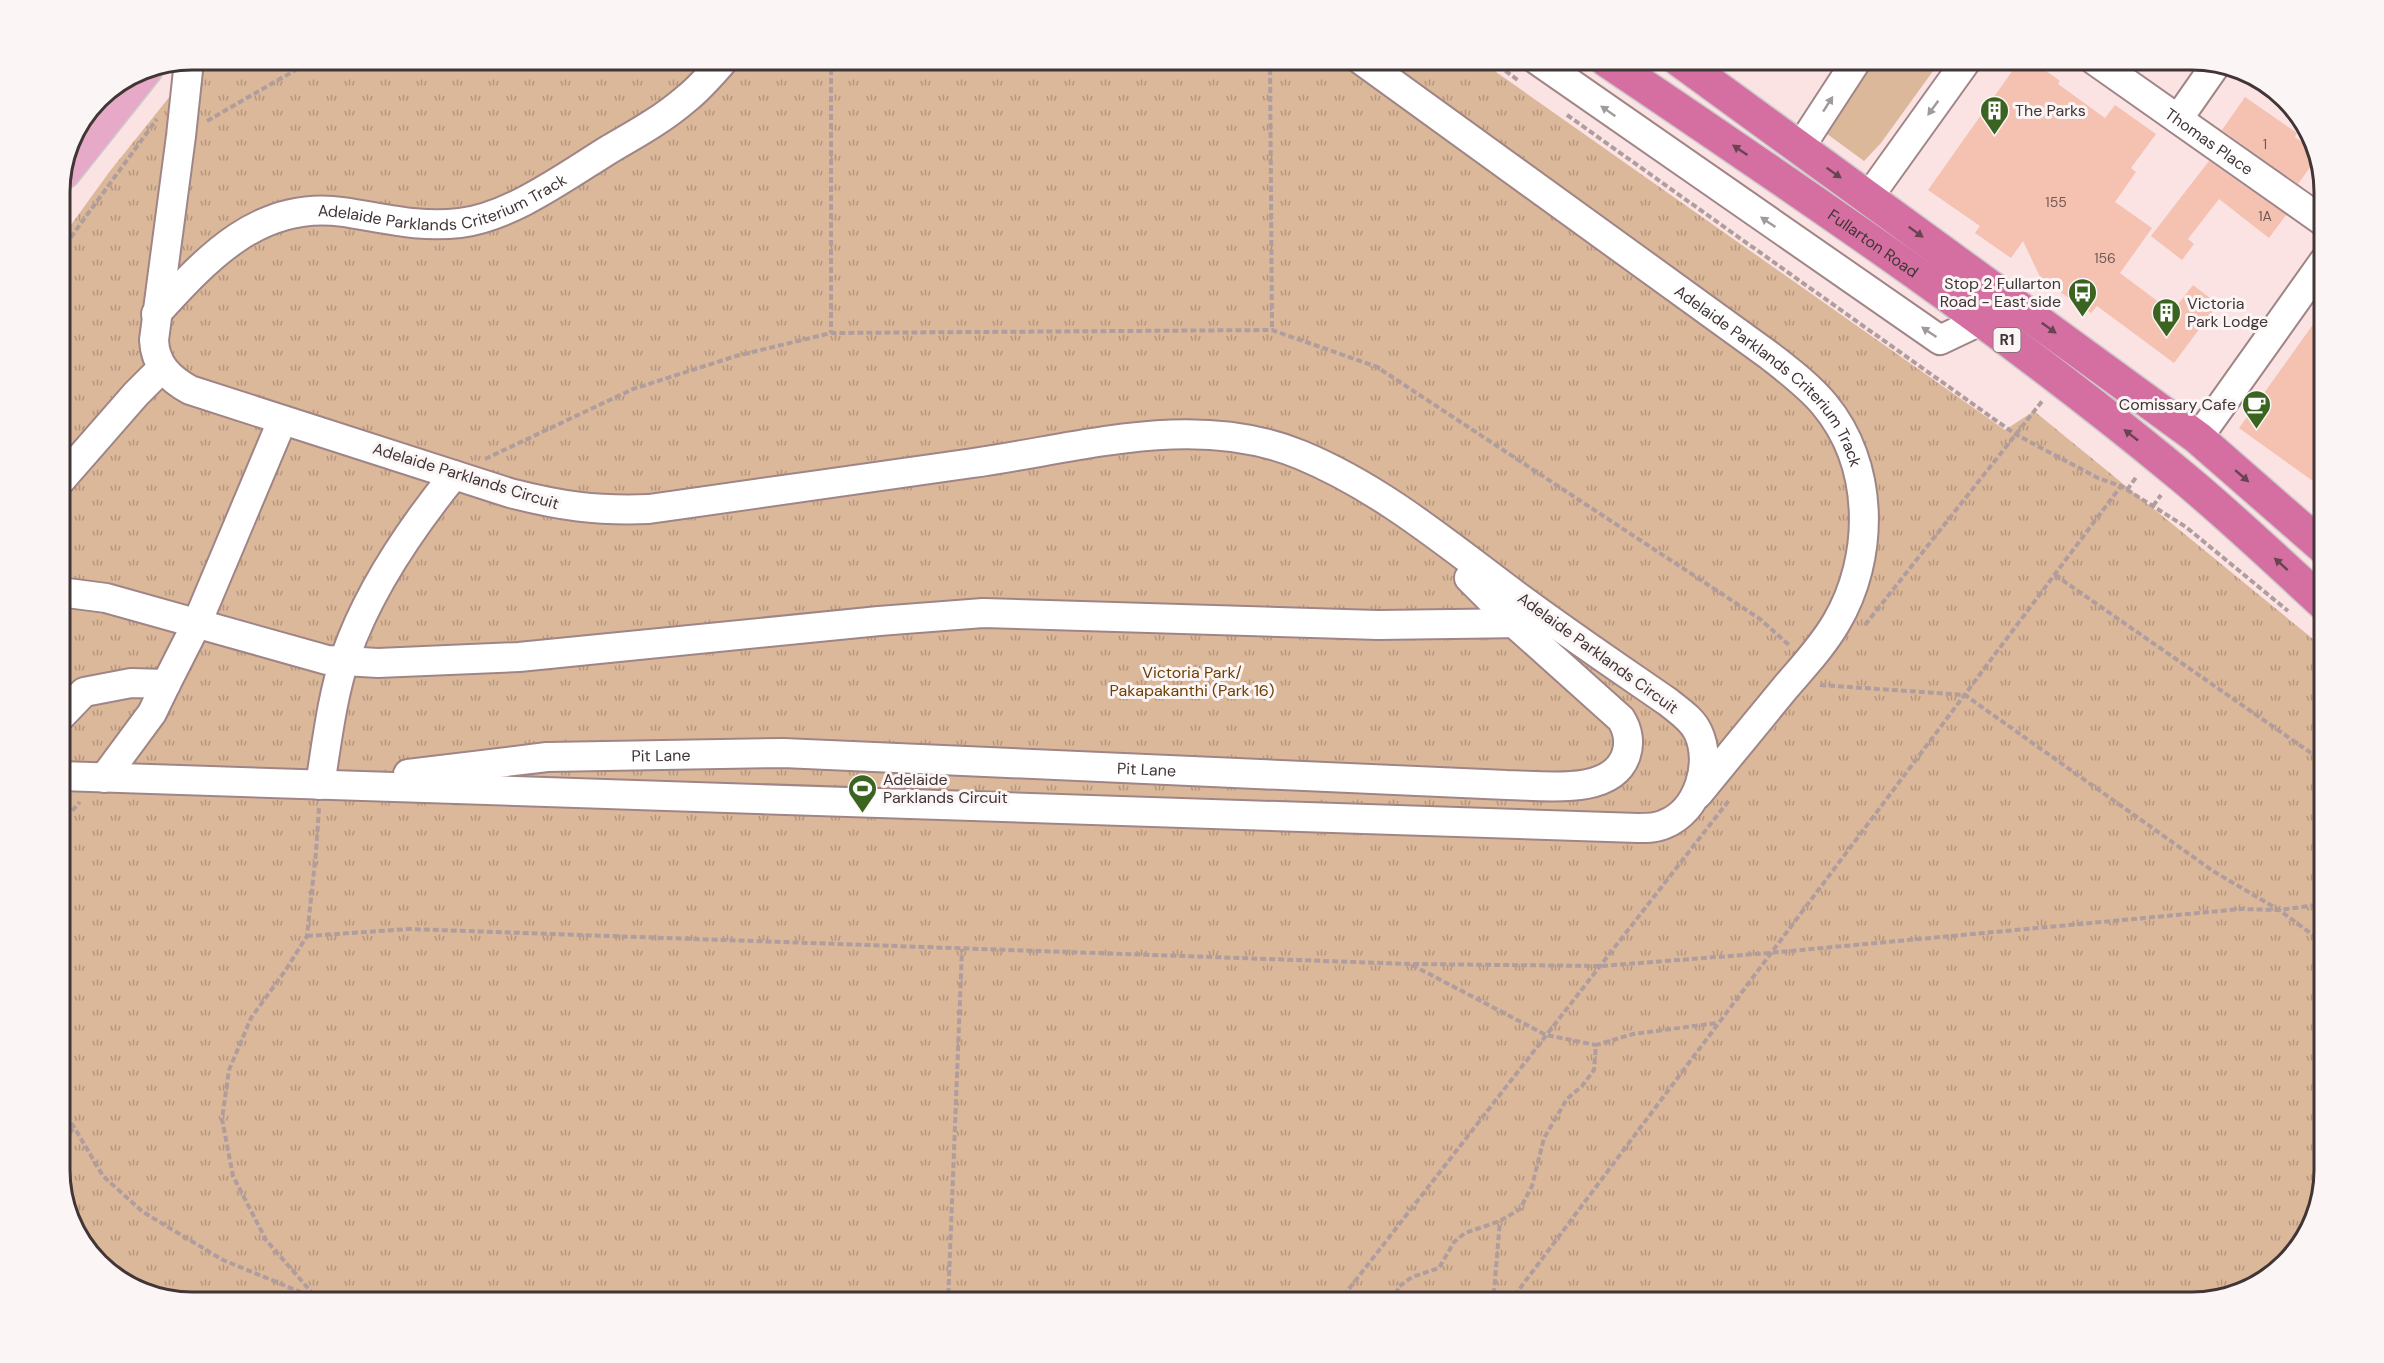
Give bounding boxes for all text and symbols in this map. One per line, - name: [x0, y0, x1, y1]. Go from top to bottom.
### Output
- building icon: The Parks: [1978, 94, 2010, 136]
- one-way arrow: [1822, 97, 1834, 113]
- one-way arrow: [1927, 99, 1939, 115]
- place label: The Parks: [2015, 100, 2086, 121]
- street label: Thomas Place: [2161, 103, 2257, 179]
- one-way arrow: [1600, 105, 1615, 117]
- house number: 1: [2263, 135, 2267, 153]
- one-way arrow: [1732, 145, 1748, 156]
- one-way arrow: [1825, 167, 1841, 179]
- street label: Adelaide Parklands Criterium Track: [318, 169, 570, 235]
- house number: 155: [2045, 193, 2067, 211]
- street label: Fullarton Road: [1824, 204, 1923, 282]
- house number: 1A: [2258, 207, 2272, 225]
- one-way arrow: [1760, 216, 1776, 228]
- one-way arrow: [1908, 226, 1924, 237]
- house number: 156: [2094, 249, 2116, 267]
- place label: Stop 2 Fullarton Road - East side: [1940, 273, 2061, 312]
- bus stop icon: Stop 2 Fullarton Road - East side: [2066, 276, 2098, 318]
- street label: Adelaide Parklands Criterium Track: [1671, 280, 1867, 469]
- place label: Victoria Park Lodge: [2187, 293, 2268, 332]
- building icon: Victoria Park Lodge: [2150, 296, 2182, 338]
- one-way arrow: [2041, 321, 2056, 333]
- one-way arrow: [1921, 326, 1937, 338]
- road number: R1: [1994, 328, 2020, 352]
- cafe icon: Comissary Cafe: [2241, 388, 2273, 430]
- place label: Comissary Cafe: [2119, 394, 2236, 415]
- one-way arrow: [2123, 429, 2139, 442]
- street label: Adelaide Parklands Circuit: [370, 438, 562, 514]
- one-way arrow: [2234, 469, 2249, 482]
- one-way arrow: [2273, 557, 2288, 571]
- street label: Adelaide Parklands Circuit: [1514, 588, 1682, 718]
- park label: Victoria Park/ Pakapakanthi (Park 16): [1110, 662, 1274, 701]
- street label: Pit Lane: [631, 744, 691, 766]
- street label: Pit Lane: [1117, 757, 1177, 781]
- place label: Adelaide Parklands Circuit: [883, 769, 1008, 808]
- sports icon: Adelaide Parklands Circuit: [846, 772, 878, 814]

